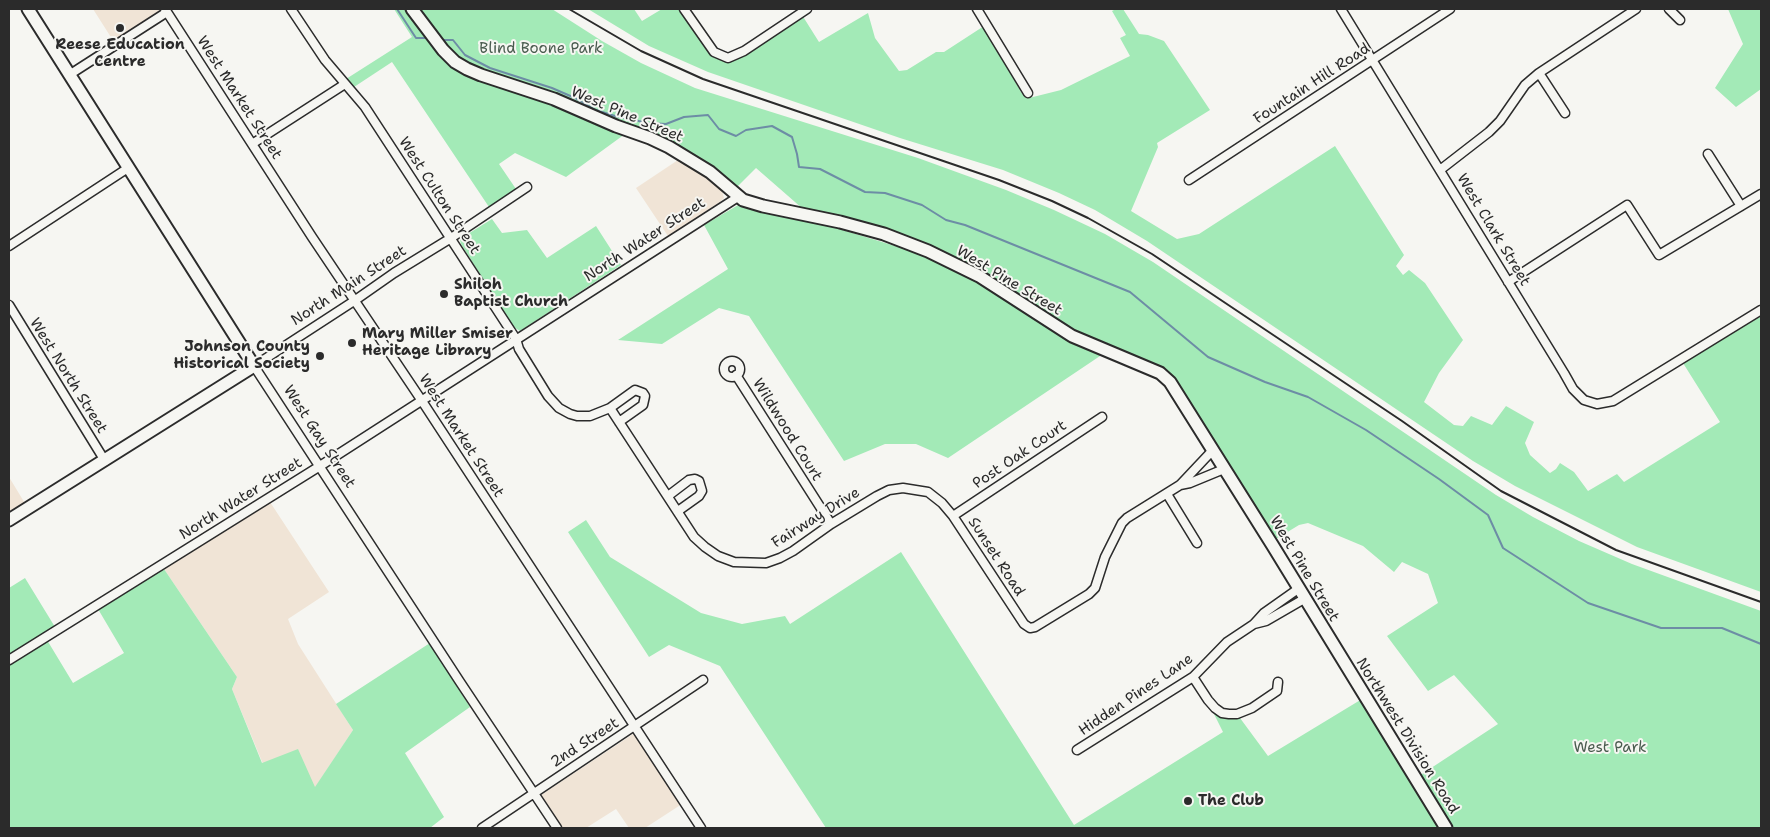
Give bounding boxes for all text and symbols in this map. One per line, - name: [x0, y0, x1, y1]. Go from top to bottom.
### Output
- marker: Reese Education Centre: [114, 22, 126, 34]
- street label: West Market Street: [192, 33, 286, 163]
- place label: Reese Education Centre: [55, 36, 185, 71]
- park label: Blind Boone Park: [479, 40, 603, 58]
- street label: Fountain Hill Road: [1250, 40, 1374, 128]
- street label: West Pine Street: [568, 83, 686, 147]
- street label: West Culton Street: [394, 134, 484, 258]
- street label: West Clark Street: [1452, 171, 1534, 289]
- street label: North Water Street: [581, 194, 709, 286]
- street label: North Main Street: [288, 242, 410, 330]
- street label: West Pine Street: [953, 242, 1065, 320]
- place label: Shiloh Baptist Church: [454, 276, 568, 311]
- marker: Shiloh Baptist Church: [438, 288, 450, 300]
- street label: West North Street: [25, 315, 111, 437]
- place label: Mary Miller Smiser Heritage Library: [362, 325, 513, 360]
- marker: Mary Miller Smiser Heritage Library: [346, 337, 358, 349]
- place label: Johnson County Historical Society: [173, 338, 310, 373]
- marker: Johnson County Historical Society: [314, 350, 326, 362]
- street label: West Market Street: [414, 371, 508, 501]
- street label: Wildwood Court: [748, 375, 826, 485]
- street label: West Gay Street: [279, 382, 359, 492]
- street label: Post Oak Court: [970, 417, 1070, 493]
- street label: North Water Street: [176, 454, 306, 544]
- street label: Fairway Drive: [769, 484, 863, 552]
- street label: West Pine Street: [1265, 513, 1343, 625]
- street label: Sunset Road: [964, 514, 1028, 600]
- street label: Hidden Pines Lane: [1075, 650, 1197, 740]
- street label: Northwest Division Road: [1352, 655, 1462, 817]
- street label: 2nd Street: [547, 714, 623, 772]
- park label: West Park: [1573, 739, 1647, 757]
- place label: The Club: [1198, 792, 1264, 810]
- marker: The Club: [1182, 795, 1194, 807]

